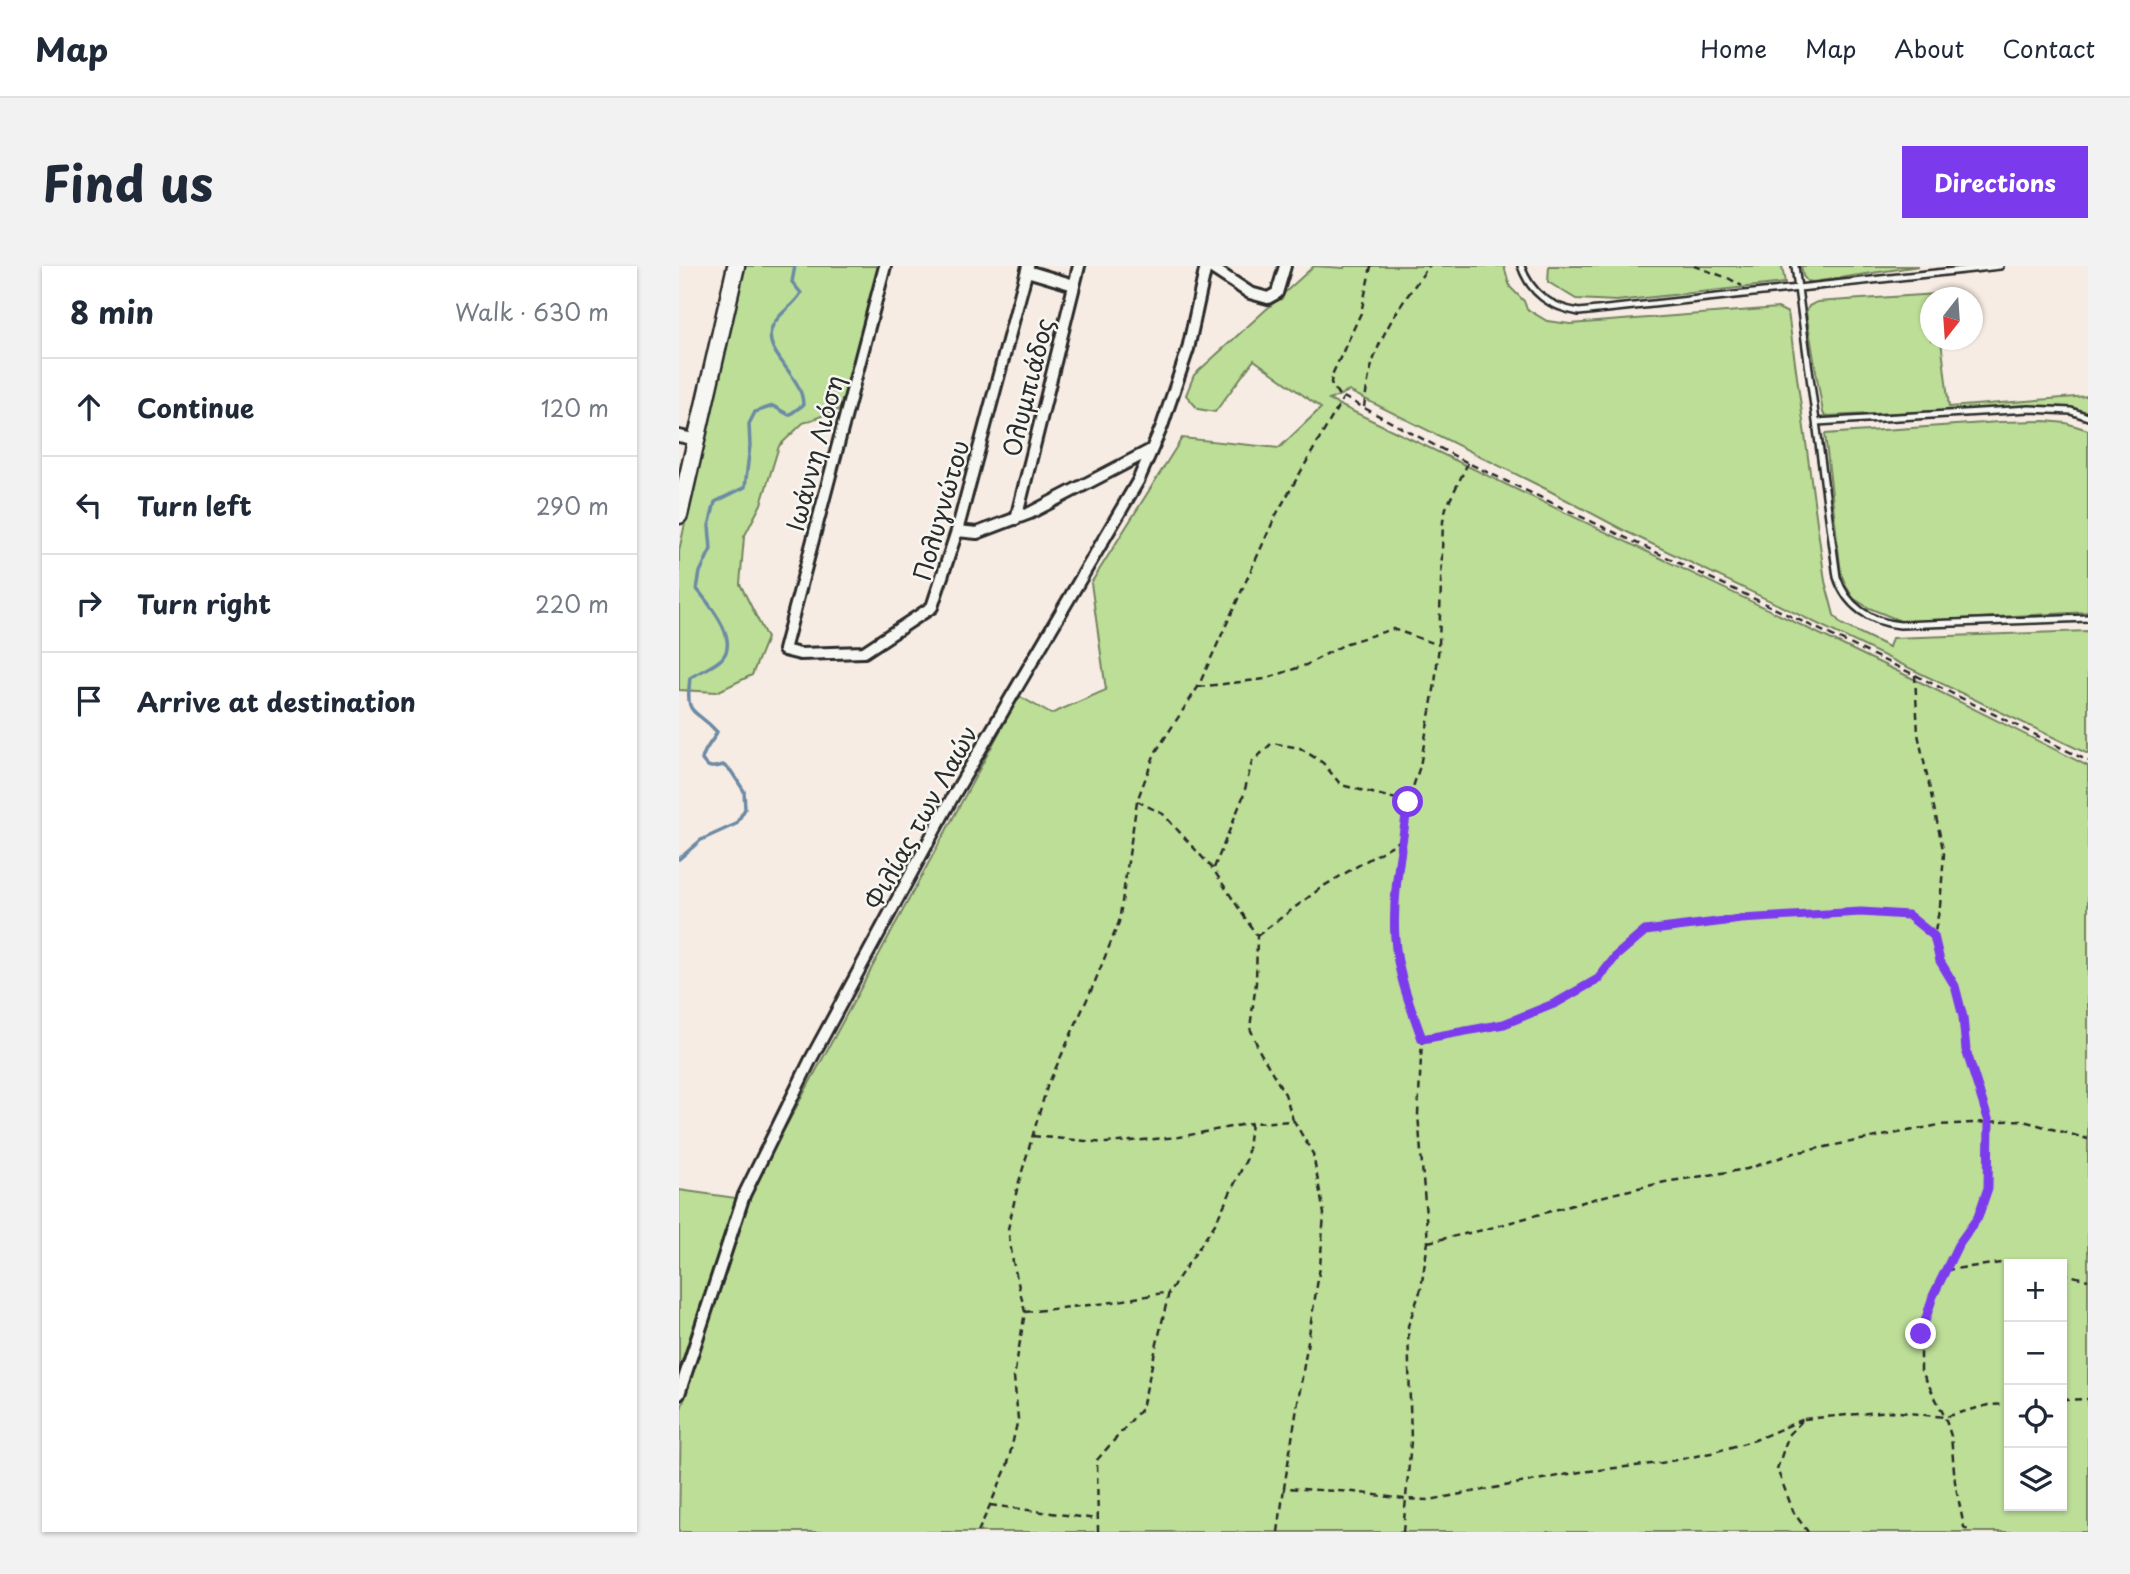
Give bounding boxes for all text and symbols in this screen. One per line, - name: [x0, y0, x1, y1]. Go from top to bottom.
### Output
- text: Map: [35, 23, 108, 73]
- text: Home: [1700, 30, 1767, 66]
- text: Map: [1805, 30, 1856, 66]
- text: About: [1894, 30, 1964, 66]
- text: Contact: [2002, 30, 2095, 66]
- text: Find us: [42, 145, 213, 219]
- button: Directions: [1902, 146, 2088, 218]
- north arrow: [1920, 287, 1983, 350]
- text: 8 min: [70, 289, 154, 334]
- text: Walk · 630 m: [455, 294, 609, 329]
- street label: Ολυμπιάδος: [992, 314, 1062, 460]
- street label: Ιωάννη Λιόση: [776, 371, 852, 535]
- icon: ahead: [70, 388, 108, 426]
- text: Continue: [137, 388, 254, 427]
- text: 120 m: [541, 390, 609, 425]
- street label: Πολυγνώτου: [903, 436, 977, 584]
- icon: left: [70, 486, 108, 524]
- text: Turn left: [137, 486, 252, 525]
- text: 290 m: [536, 488, 609, 523]
- icon: right: [70, 584, 108, 622]
- text: Turn right: [137, 584, 271, 623]
- text: 220 m: [535, 586, 609, 621]
- icon: arrive: [70, 682, 108, 720]
- text: Arrive at destination: [137, 682, 416, 721]
- street label: Φιλίας των Λαών: [854, 718, 986, 916]
- route start: [1392, 786, 1423, 817]
- map controls: [2004, 1259, 2067, 1511]
- button: +: [2004, 1259, 2067, 1322]
- route end: [1905, 1318, 1936, 1349]
- button: −: [2004, 1322, 2067, 1385]
- button: locate: [2004, 1385, 2067, 1448]
- button: layers: [2004, 1448, 2067, 1511]

